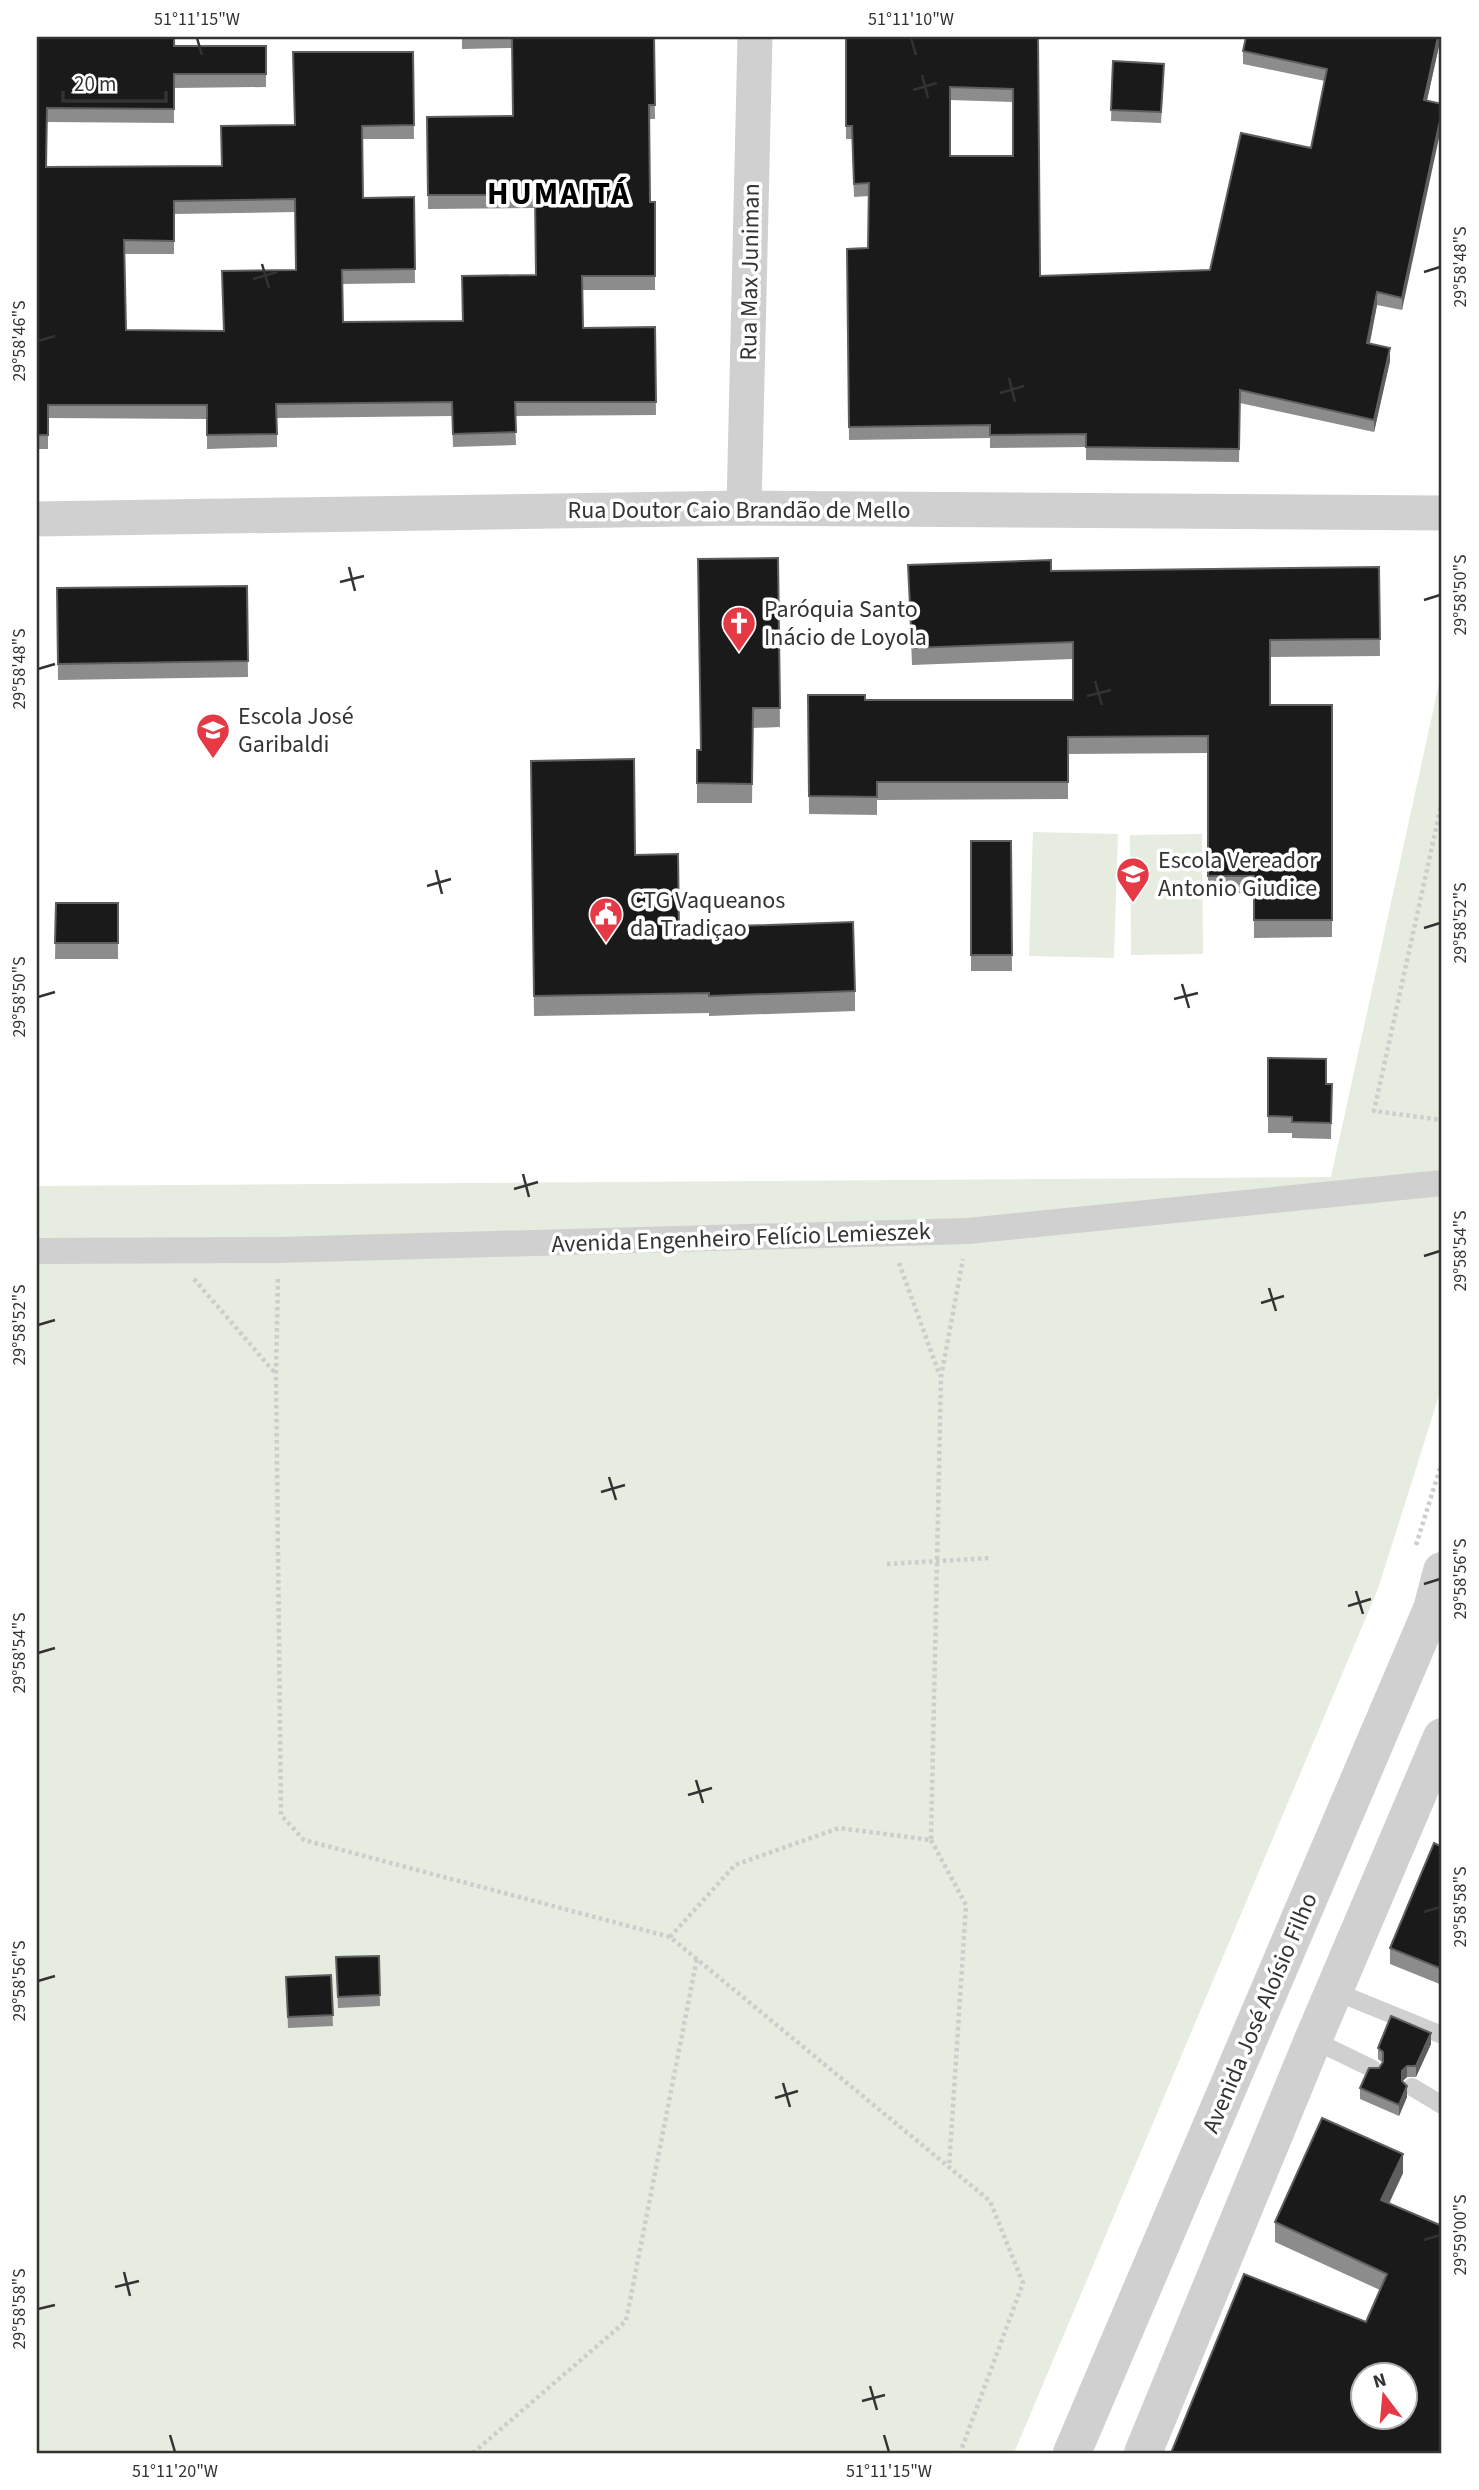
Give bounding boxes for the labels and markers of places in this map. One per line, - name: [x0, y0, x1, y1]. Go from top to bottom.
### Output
- place label: Paróquia Santo Inácio de Loyola: [764, 592, 927, 655]
- church icon: Paróquia Santo Inácio de Loyola: [720, 604, 758, 653]
- place label: Escola José Garibaldi: [238, 699, 354, 762]
- school or university icon: Escola José Garibaldi: [194, 711, 232, 760]
- place label: Escola Vereador Antonio Giudice: [1158, 843, 1318, 906]
- school or university icon: Escola Vereador Antonio Giudice: [1114, 855, 1152, 904]
- place label: CTG Vaqueanos da Tradiçao: [630, 883, 785, 946]
- public building icon: CTG Vaqueanos da Tradiçao: [587, 895, 625, 944]

